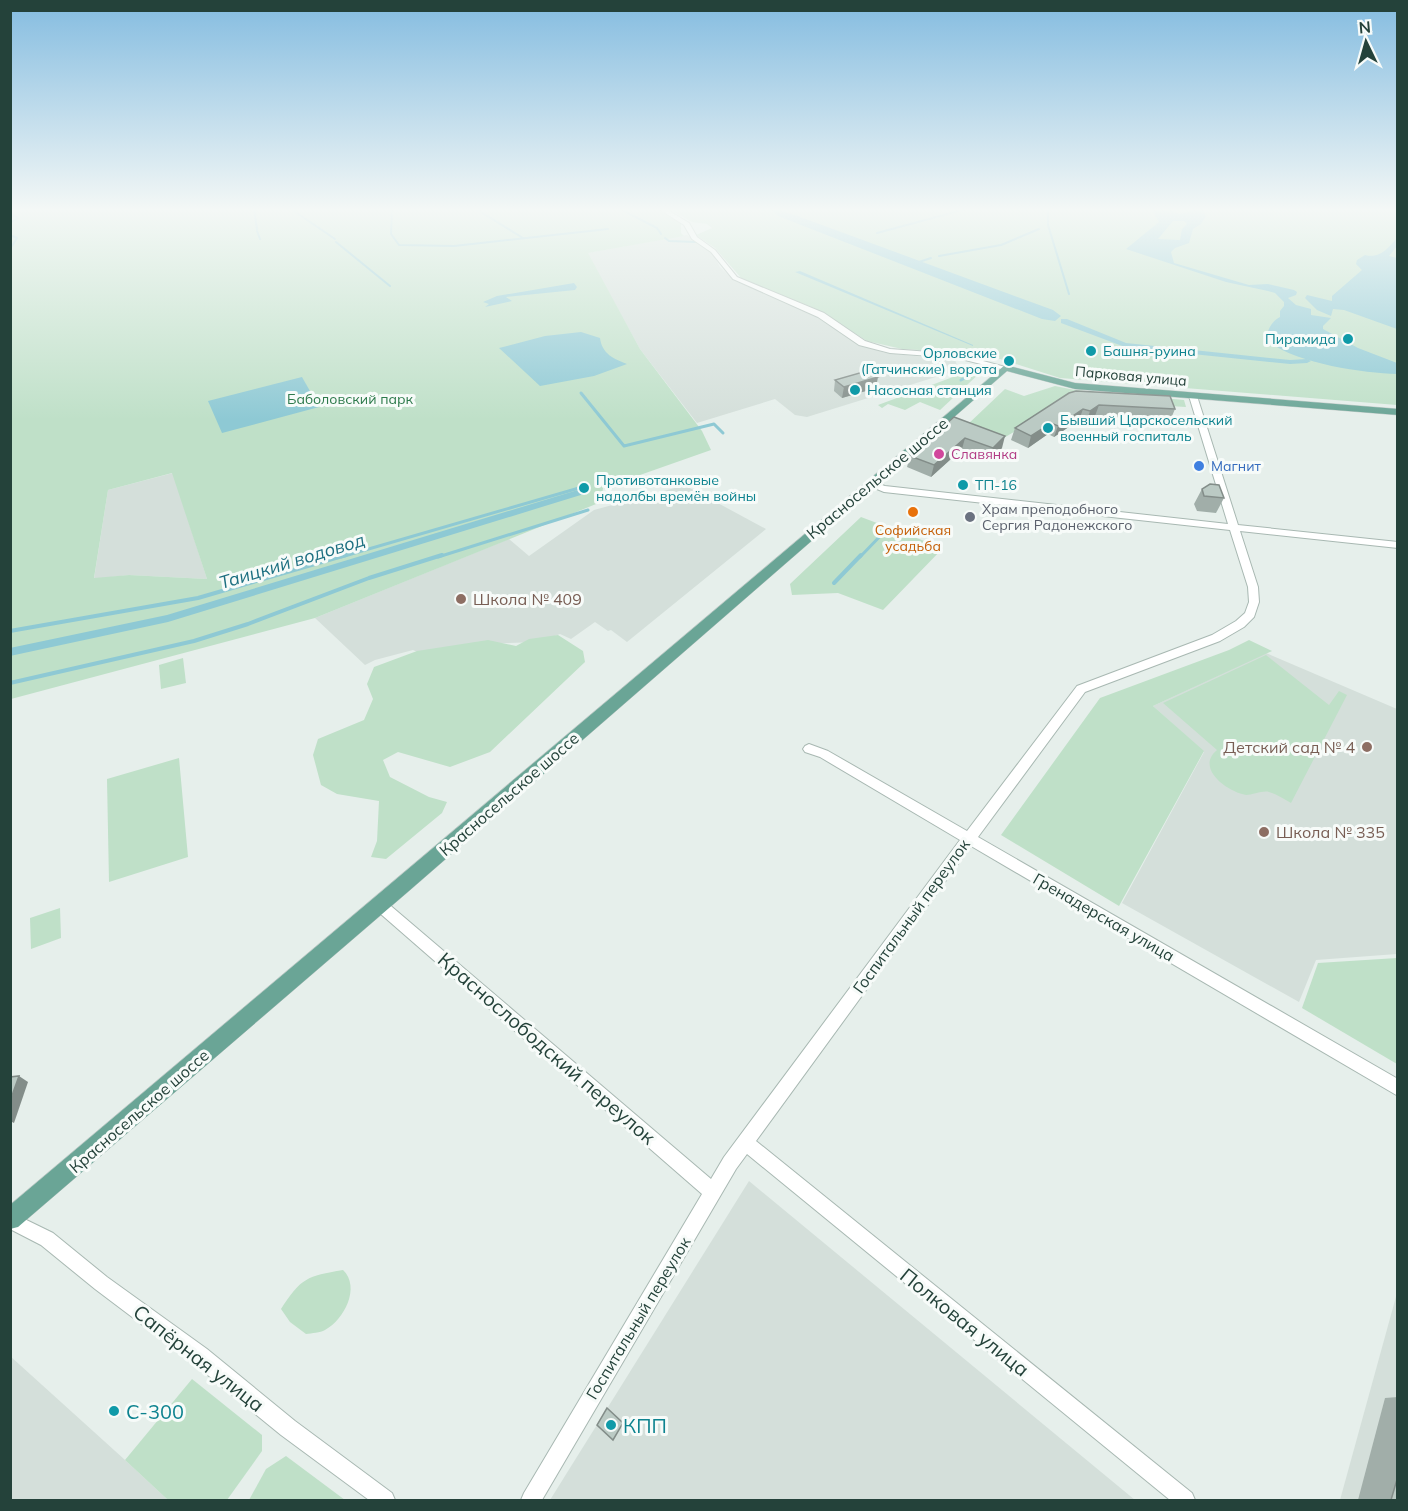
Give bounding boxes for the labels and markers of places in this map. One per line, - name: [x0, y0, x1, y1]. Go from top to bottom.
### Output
- place label: Пирамида: [1265, 330, 1336, 348]
- marker: Пирамида: [1341, 332, 1355, 346]
- place label: Башня-руина: [1103, 342, 1196, 360]
- place label: Орловские (Гатчинские) ворота: [861, 344, 997, 378]
- marker: Башня-руина: [1084, 344, 1098, 358]
- marker: Орловские (Гатчинские) ворота: [1002, 354, 1016, 368]
- place label: Насосная станция: [867, 381, 992, 399]
- marker: Насосная станция: [848, 383, 862, 397]
- place label: Бывший Царскосельский военный госпиталь: [1060, 411, 1233, 445]
- marker: Бывший Царскосельский военный госпиталь: [1041, 421, 1055, 435]
- place label: Славянка: [951, 445, 1017, 463]
- marker: Славянка: [932, 447, 946, 461]
- place label: Магнит: [1211, 457, 1261, 475]
- marker: Магнит: [1192, 459, 1206, 473]
- place label: Противотанковые надолбы времён войны: [596, 471, 756, 505]
- place label: ТП-16: [975, 476, 1017, 494]
- marker: ТП-16: [956, 478, 970, 492]
- marker: Противотанковые надолбы времён войны: [577, 481, 591, 495]
- place label: Храм преподобного Сергия Радонежского: [982, 500, 1132, 534]
- marker: Софийская усадьба: [906, 505, 920, 519]
- marker: Храм преподобного Сергия Радонежского: [963, 510, 977, 524]
- place label: Софийская усадьба: [875, 521, 951, 555]
- place label: Школа № 409: [473, 589, 582, 609]
- marker: Школа № 409: [454, 592, 468, 606]
- place label: Детский сад № 4: [1223, 737, 1355, 757]
- marker: Детский сад № 4: [1360, 740, 1374, 754]
- place label: Школа № 335: [1276, 822, 1385, 842]
- marker: Школа № 335: [1257, 825, 1271, 839]
- place label: С-300: [126, 1399, 184, 1424]
- marker: С-300: [107, 1404, 121, 1418]
- place label: КПП: [623, 1413, 667, 1438]
- marker: КПП: [604, 1418, 618, 1432]

